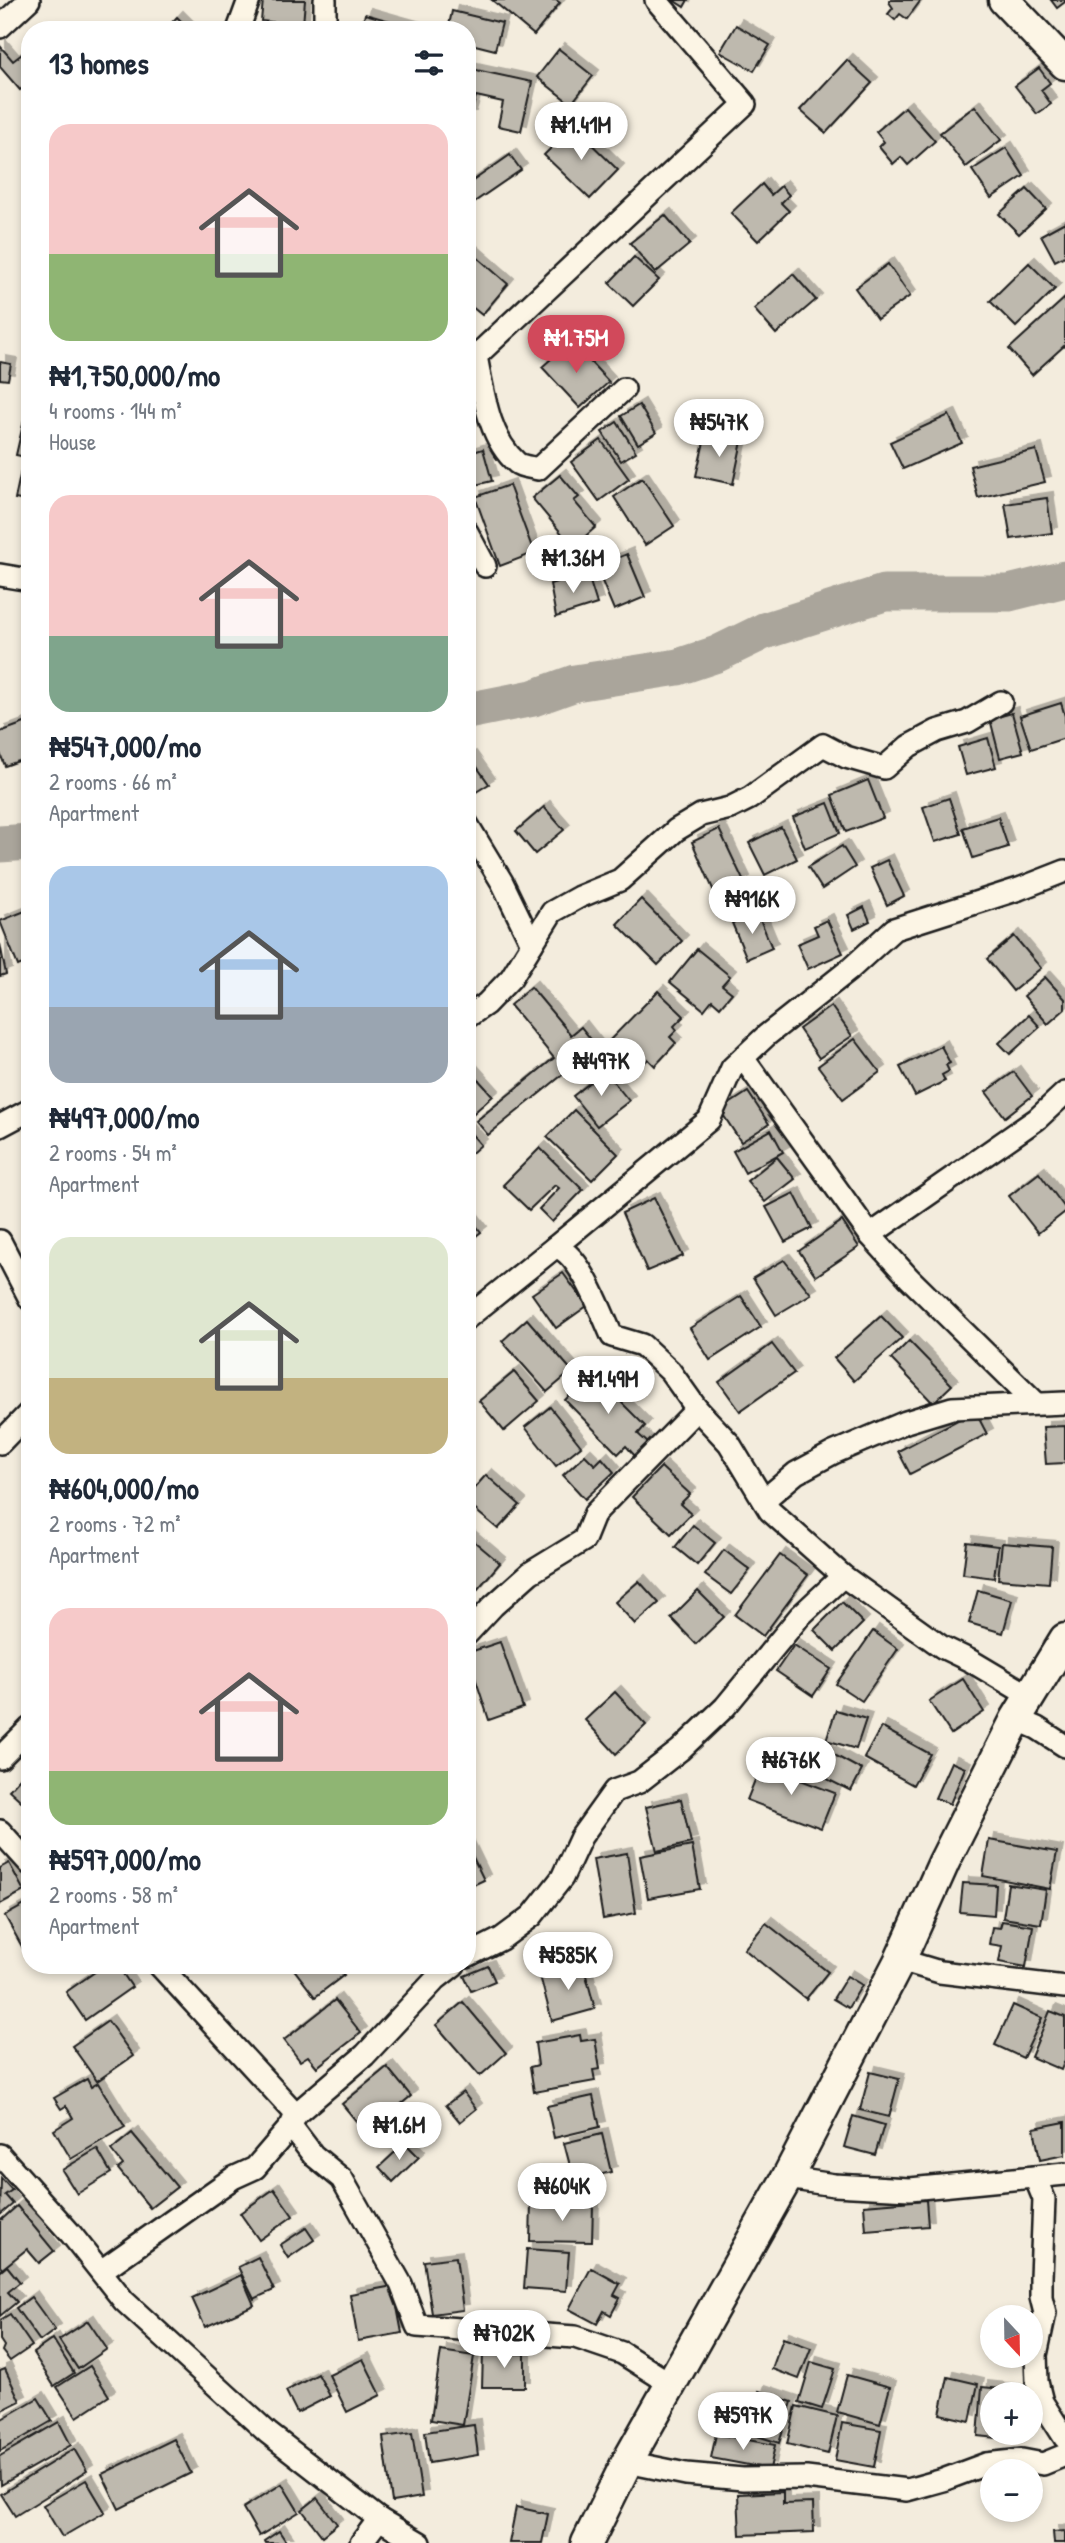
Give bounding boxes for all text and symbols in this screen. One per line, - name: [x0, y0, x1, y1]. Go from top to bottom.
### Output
- text: 13 homes: [49, 43, 149, 83]
- icon: filters: [410, 44, 448, 82]
- pin: ₦1.41M: [524, 102, 638, 162]
- text: ₦1.41M: [551, 109, 611, 140]
- icon: home: [186, 170, 312, 296]
- pin: ₦1.75M: [519, 316, 633, 375]
- text: ₦1.75M: [544, 322, 608, 353]
- text: ₦1,750,000/mo: [49, 355, 220, 395]
- text: 4 rooms · 144 m²: [49, 395, 182, 426]
- pin: ₦547K: [670, 400, 768, 459]
- text: ₦547K: [690, 406, 748, 437]
- text: House: [49, 426, 96, 457]
- pin: ₦1.36M: [516, 536, 630, 595]
- icon: home: [186, 541, 312, 667]
- text: ₦1.36M: [541, 542, 605, 573]
- text: ₦547,000/mo: [49, 726, 201, 766]
- text: 2 rooms · 66 m²: [49, 766, 177, 797]
- text: Apartment: [49, 797, 139, 828]
- pin: ₦916K: [703, 876, 801, 936]
- text: ₦916K: [725, 883, 779, 914]
- icon: home: [186, 912, 312, 1038]
- pin: ₦497K: [552, 1038, 650, 1098]
- text: ₦497K: [572, 1045, 630, 1076]
- text: ₦497,000/mo: [49, 1097, 199, 1137]
- text: 2 rooms · 54 m²: [49, 1137, 177, 1168]
- text: Apartment: [49, 1168, 139, 1199]
- icon: home: [186, 1283, 312, 1409]
- pin: ₦1.49M: [551, 1356, 665, 1416]
- text: ₦1.49M: [578, 1363, 638, 1394]
- text: ₦604,000/mo: [49, 1468, 199, 1508]
- text: 2 rooms · 72 m²: [49, 1508, 181, 1539]
- text: Apartment: [49, 1539, 139, 1570]
- icon: home: [186, 1654, 312, 1780]
- pin: ₦676K: [742, 1738, 840, 1797]
- text: ₦676K: [762, 1744, 820, 1775]
- text: ₦597,000/mo: [49, 1839, 201, 1879]
- text: 2 rooms · 58 m²: [49, 1879, 178, 1910]
- text: Apartment: [49, 1910, 139, 1941]
- pin: ₦585K: [519, 1932, 617, 1992]
- text: ₦585K: [539, 1939, 597, 1970]
- pin: ₦1.6M: [350, 2102, 448, 2162]
- text: ₦1.6M: [373, 2109, 425, 2140]
- pin: ₦604K: [513, 2164, 611, 2223]
- text: ₦604K: [534, 2170, 590, 2201]
- north arrow: [980, 2305, 1043, 2368]
- map controls: [980, 2305, 1043, 2522]
- pin: ₦702K: [455, 2310, 553, 2370]
- text: ₦702K: [473, 2317, 535, 2348]
- button: +: [980, 2382, 1043, 2445]
- pin: ₦597K: [694, 2392, 792, 2452]
- text: ₦597K: [714, 2399, 772, 2430]
- button: −: [980, 2459, 1043, 2522]

